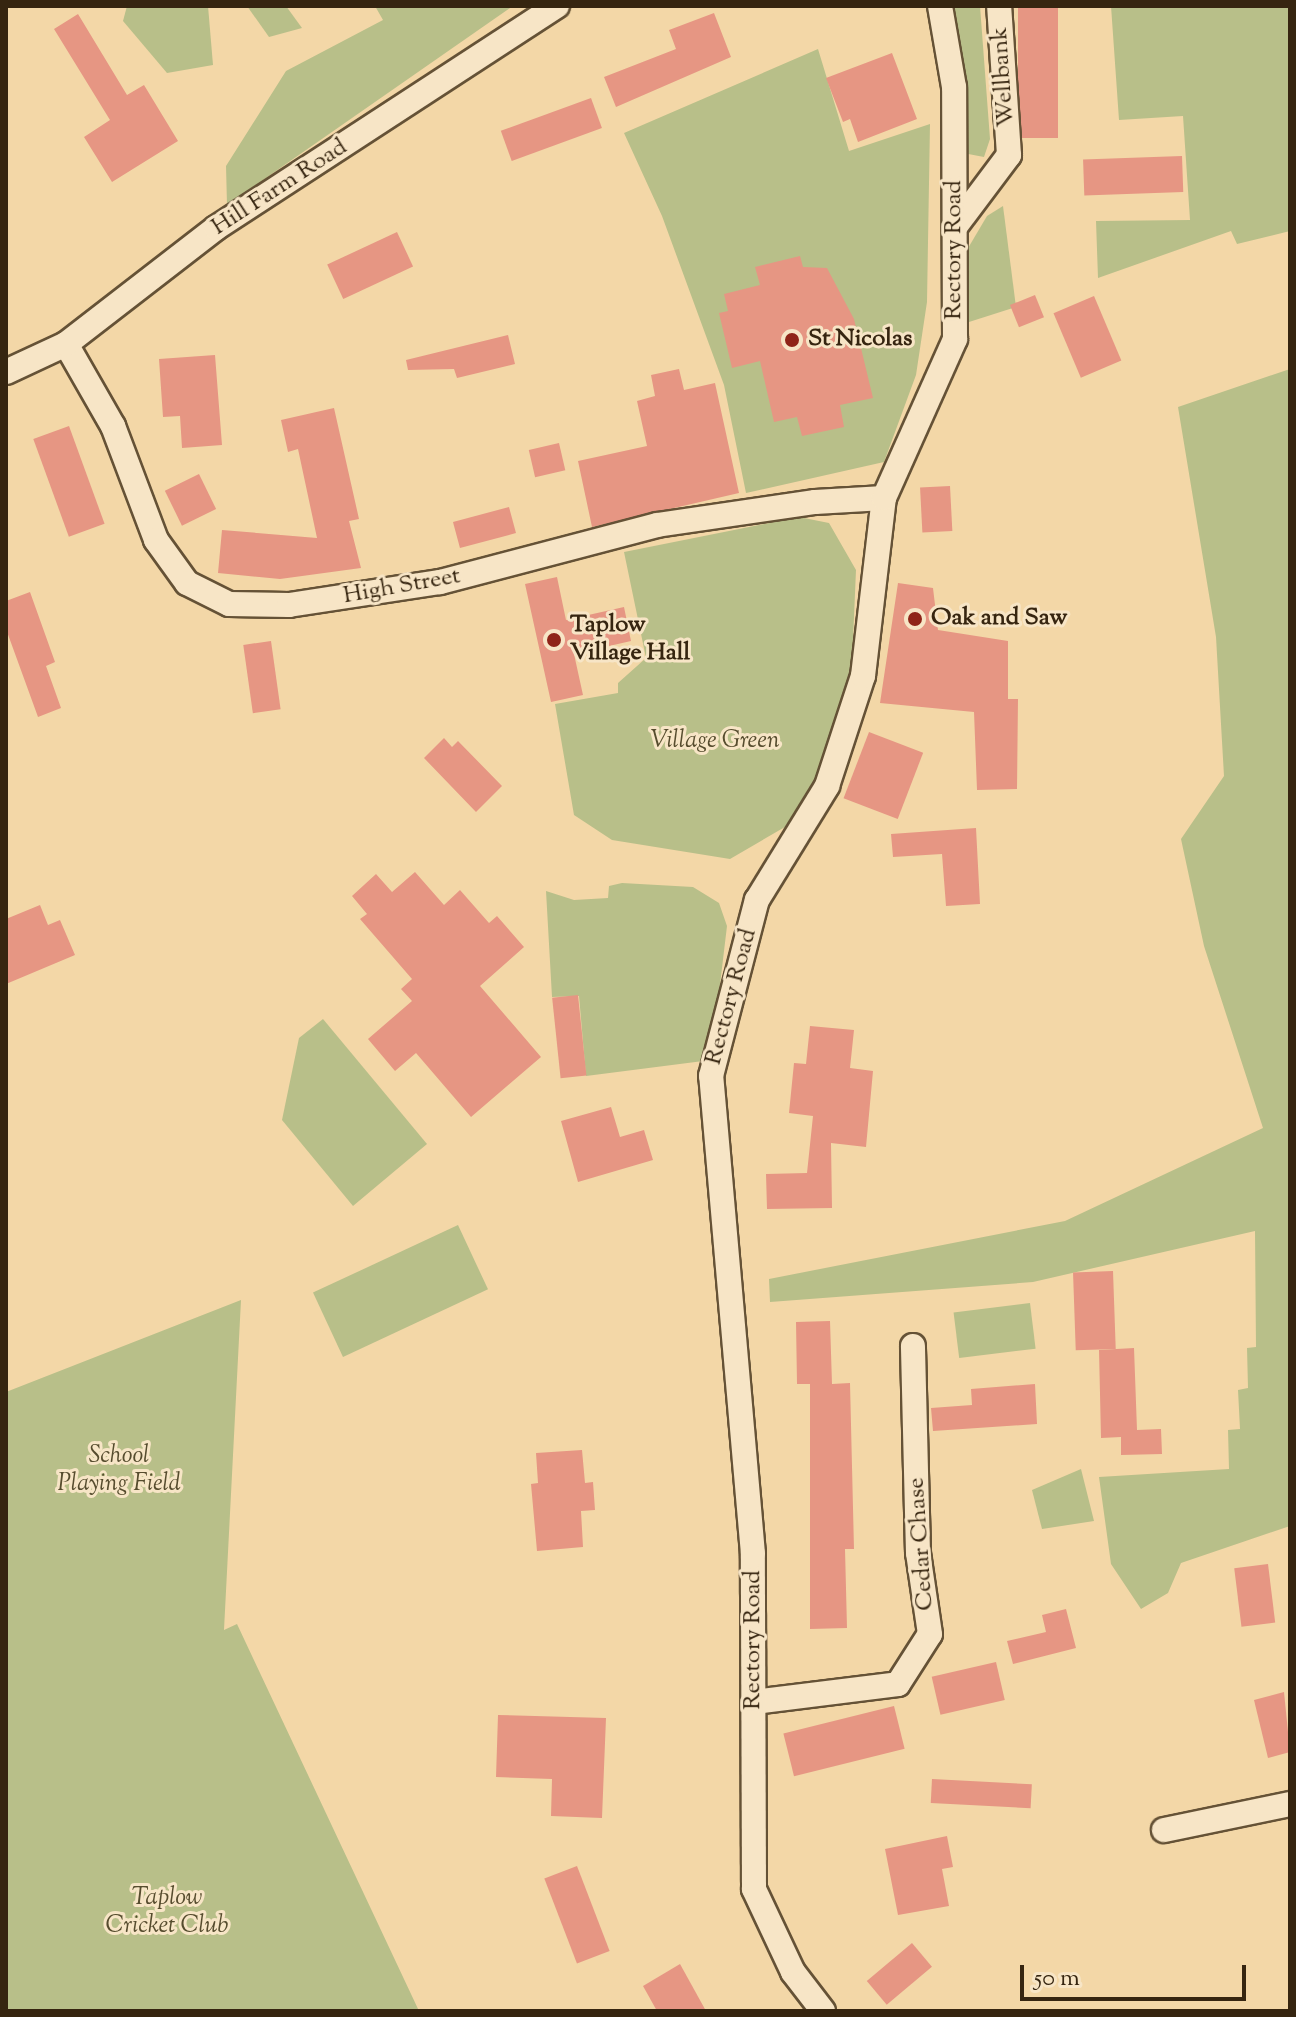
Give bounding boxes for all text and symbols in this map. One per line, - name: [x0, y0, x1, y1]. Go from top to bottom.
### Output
- street label: Wellbank: [986, 26, 1022, 128]
- street label: Hill Farm Road: [207, 133, 353, 243]
- street label: Rectory Road: [941, 180, 969, 320]
- place label: St Nicolas: [808, 326, 912, 354]
- marker: St Nicolas: [783, 331, 801, 349]
- street label: High Street: [341, 563, 463, 611]
- place label: Oak and Saw: [931, 605, 1067, 633]
- marker: Oak and Saw: [906, 610, 924, 628]
- place label: Taplow Village Hall: [570, 612, 690, 668]
- marker: Taplow Village Hall: [545, 631, 563, 649]
- park label: Village Green: [650, 728, 780, 756]
- street label: Rectory Road: [700, 926, 764, 1068]
- park label: School Playing Field: [57, 1443, 181, 1499]
- street label: Cedar Chase: [903, 1476, 941, 1612]
- street label: Rectory Road: [740, 1570, 768, 1710]
- park label: Taplow Cricket Club: [105, 1885, 229, 1941]
- scale bar: [1024, 1949, 1250, 1999]
- text: 50 m: [1034, 1962, 1080, 1996]

